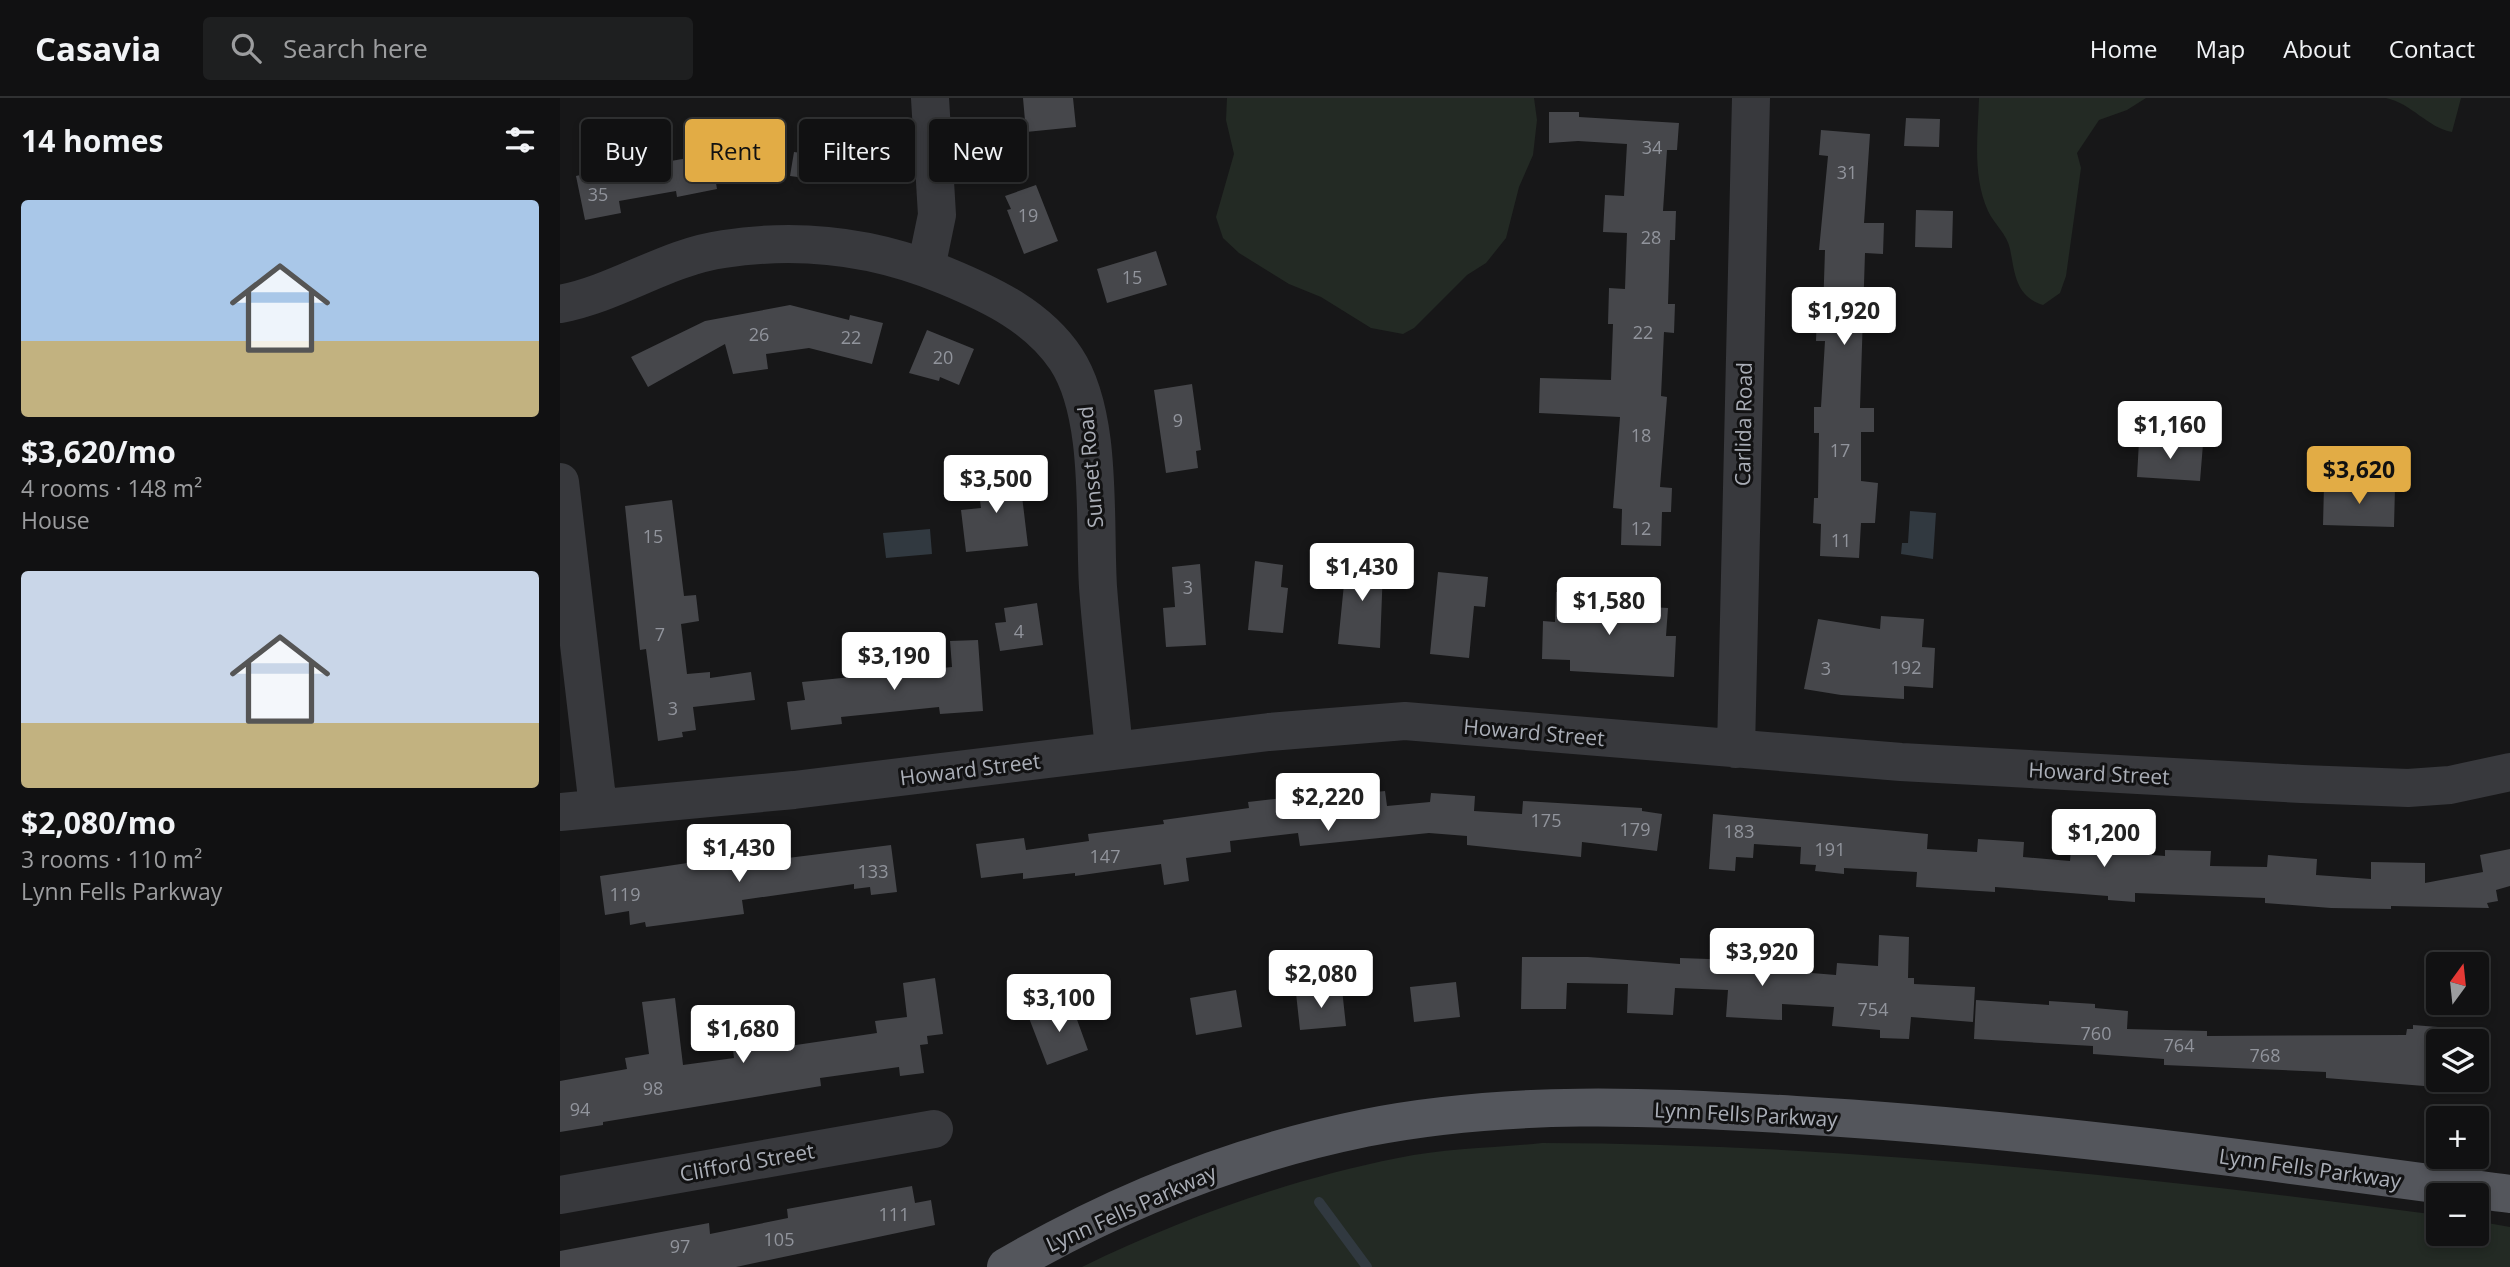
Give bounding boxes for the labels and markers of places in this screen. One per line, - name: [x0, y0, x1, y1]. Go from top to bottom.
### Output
- pin: $1,920: [1787, 288, 1901, 347]
- pin: $1,160: [2113, 402, 2227, 461]
- pin: $3,620: [2302, 446, 2416, 506]
- pin: $3,500: [939, 456, 1053, 515]
- pin: $1,430: [1305, 544, 1419, 603]
- pin: $1,580: [1552, 578, 1666, 637]
- pin: $3,190: [837, 632, 951, 692]
- pin: $2,220: [1271, 774, 1385, 833]
- pin: $1,200: [2047, 810, 2161, 869]
- pin: $1,430: [682, 824, 796, 884]
- pin: $3,920: [1705, 928, 1819, 988]
- pin: $2,080: [1264, 950, 1378, 1010]
- pin: $3,100: [1002, 974, 1116, 1034]
- pin: $1,680: [686, 1006, 800, 1065]

